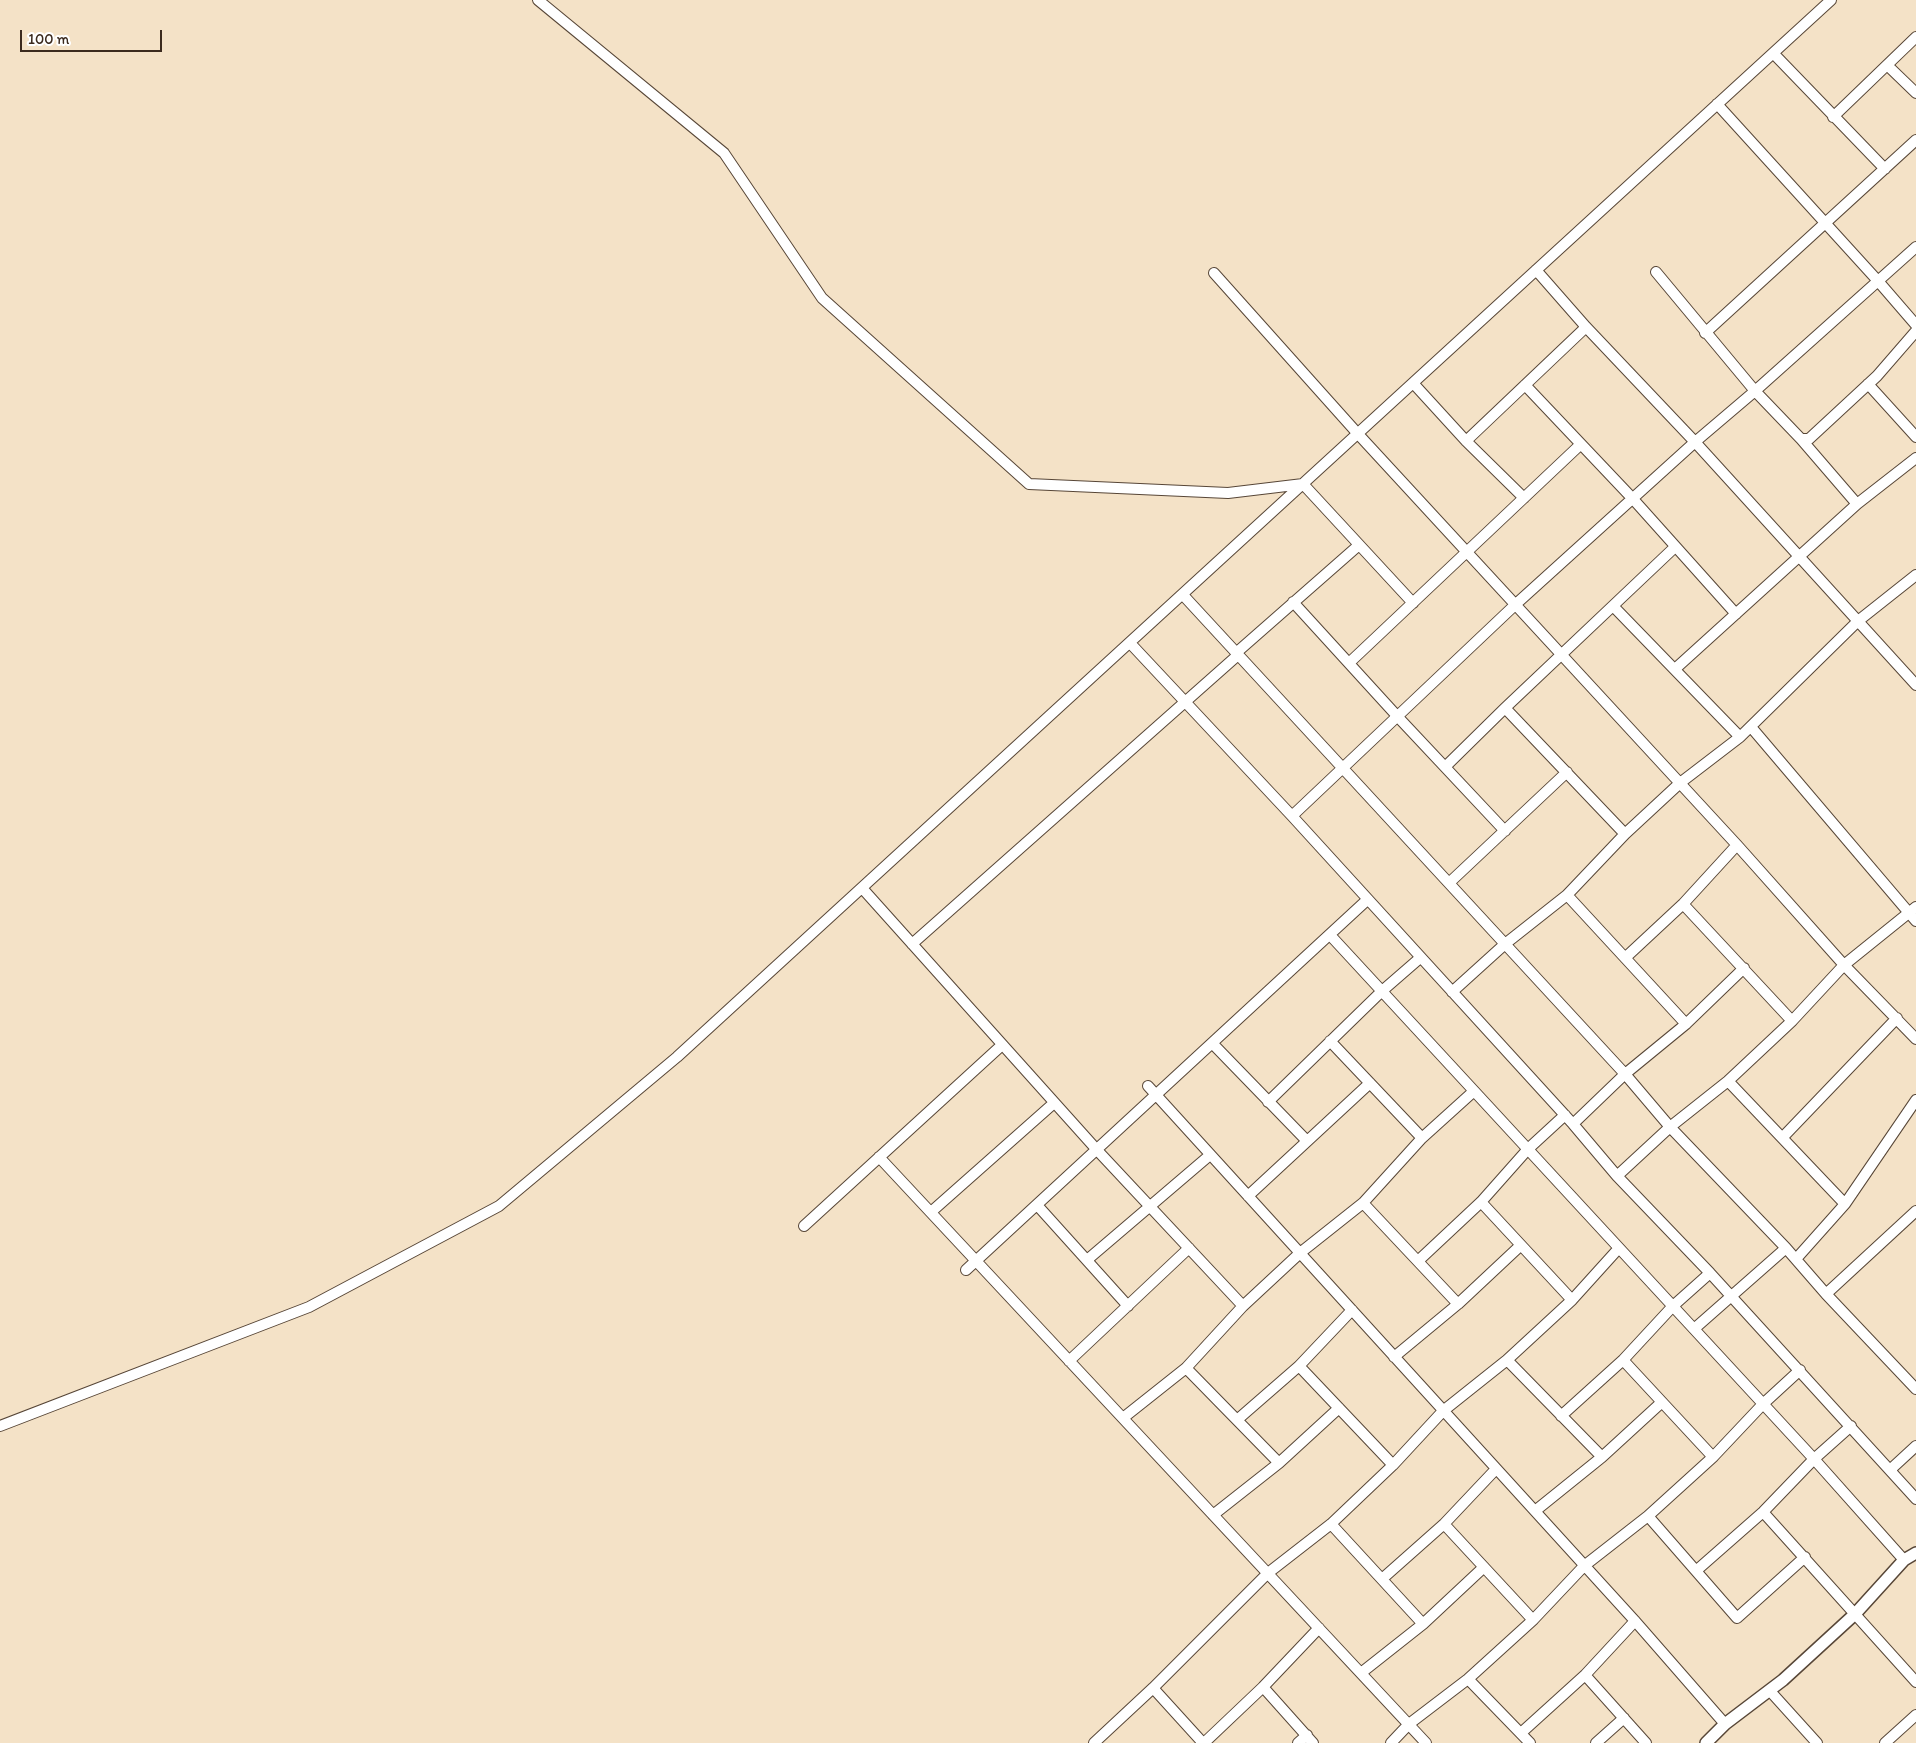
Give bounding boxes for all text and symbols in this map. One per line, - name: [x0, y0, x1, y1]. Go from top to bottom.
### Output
- scale bar: [22, 20, 165, 52]
- text: 100 m: [28, 30, 69, 48]

